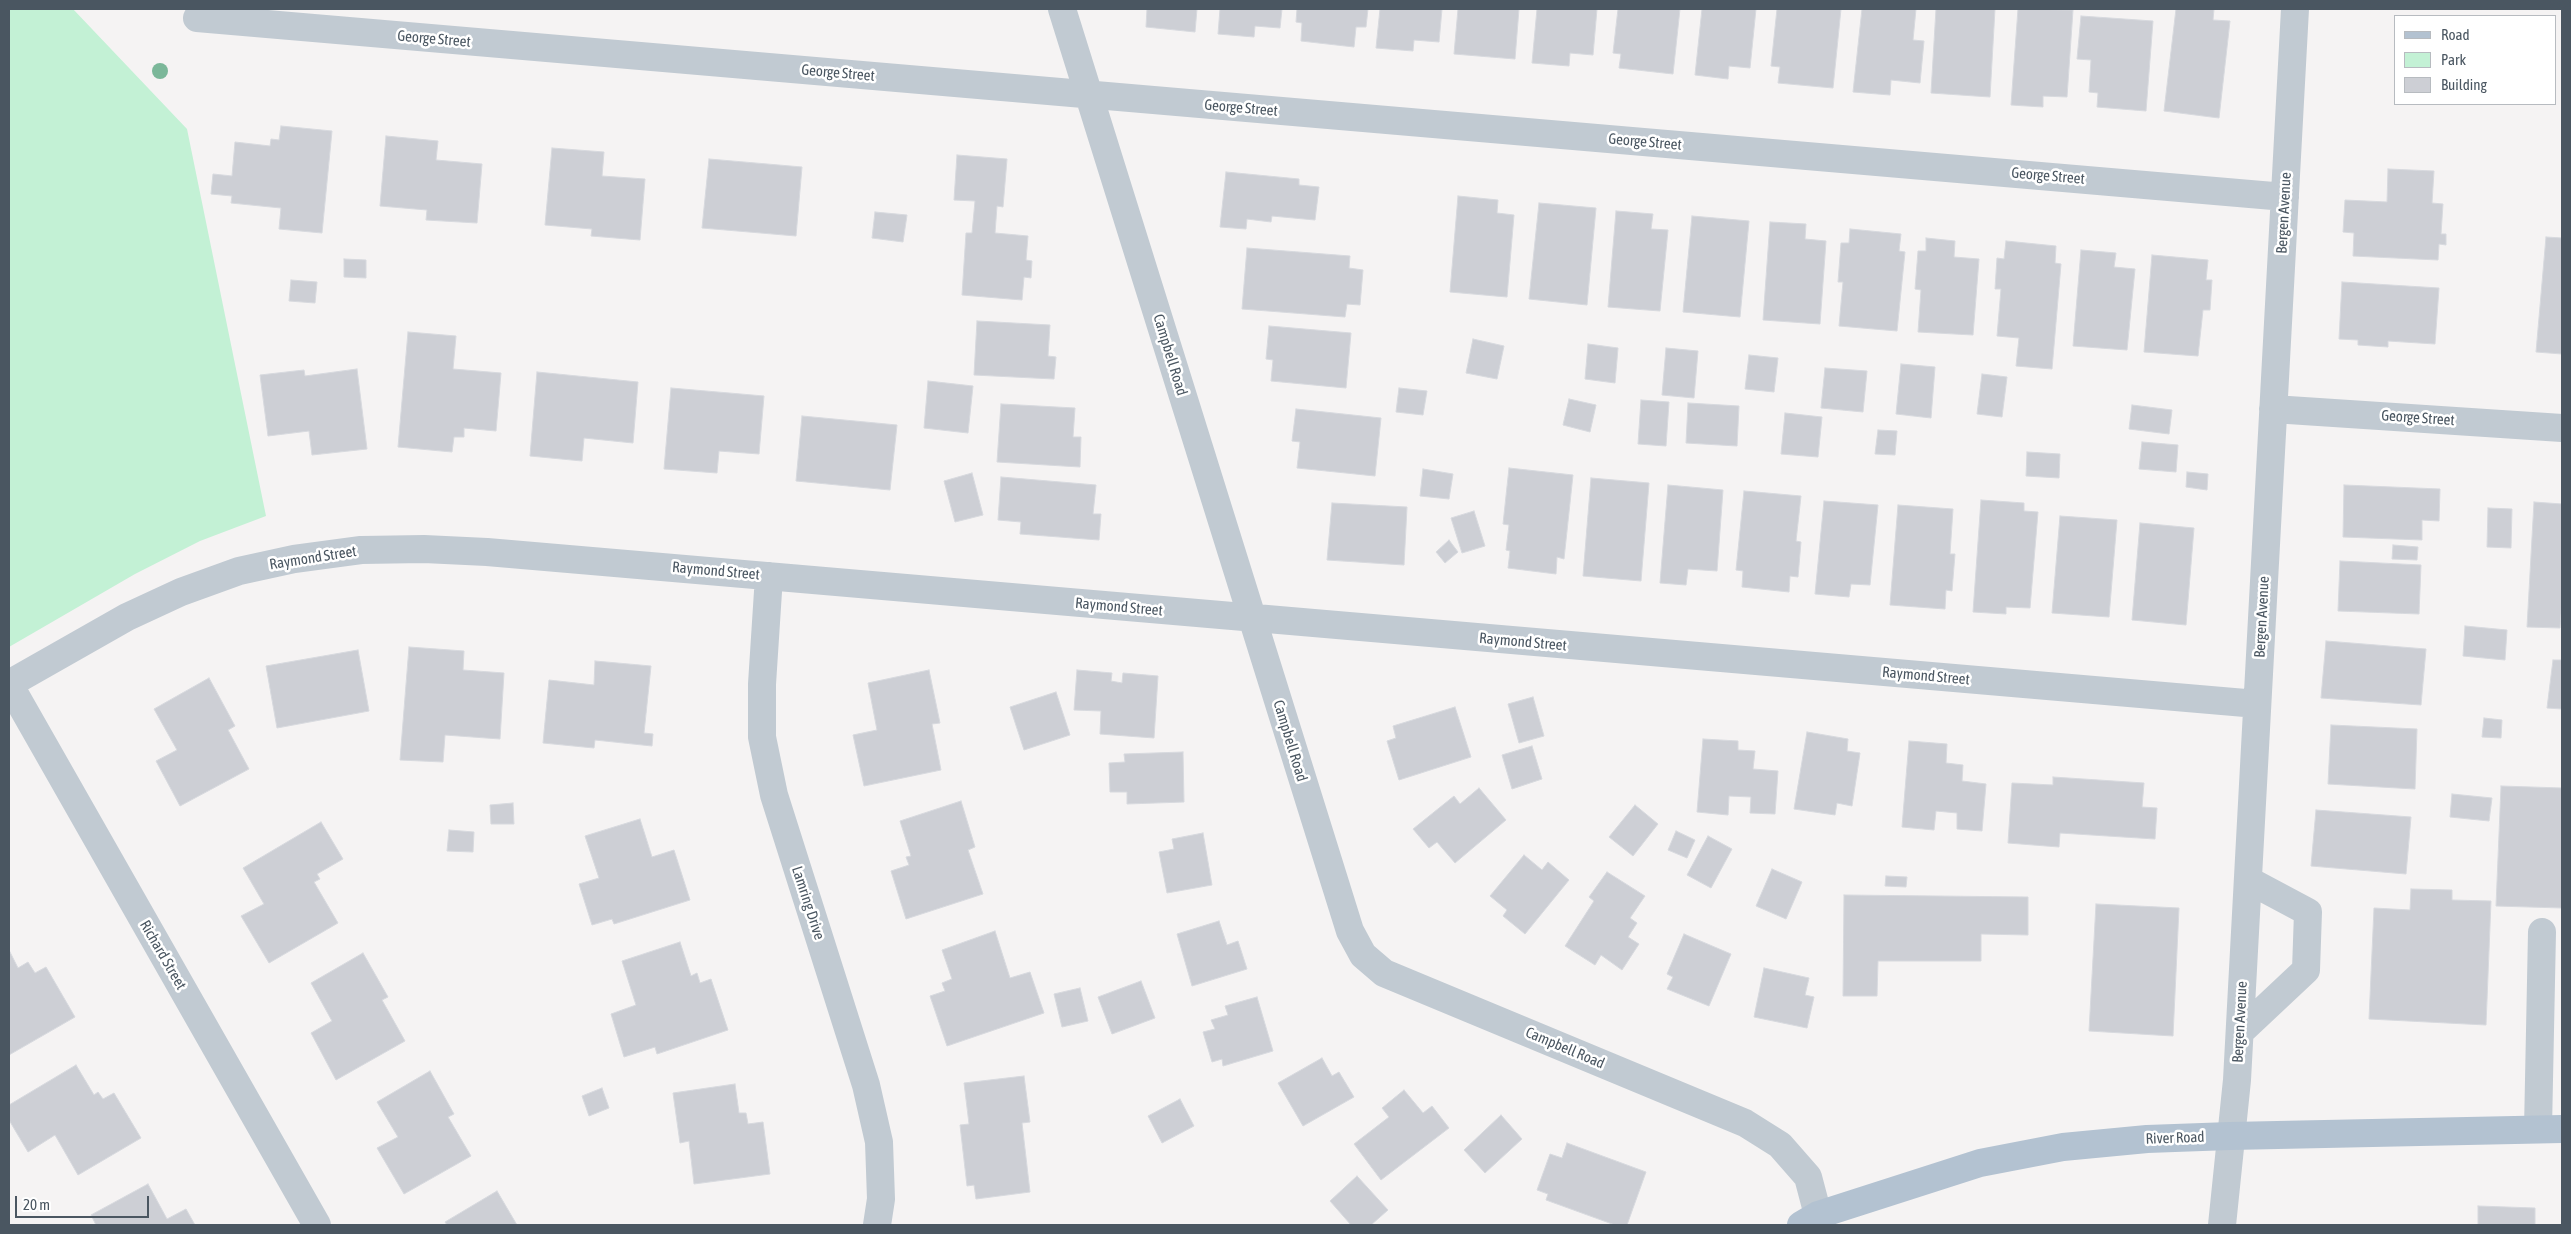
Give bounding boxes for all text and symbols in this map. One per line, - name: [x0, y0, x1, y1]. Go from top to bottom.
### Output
- legend: [2394, 15, 2556, 105]
- text: Road: [2441, 26, 2470, 43]
- street label: George Street: [397, 27, 471, 51]
- text: Park: [2441, 51, 2466, 68]
- street label: George Street: [801, 61, 875, 85]
- text: Building: [2441, 76, 2487, 93]
- street label: George Street: [1204, 96, 1278, 120]
- street label: George Street: [1608, 130, 1682, 154]
- street label: George Street: [2011, 164, 2085, 188]
- street label: Bergen Avenue: [2273, 172, 2295, 254]
- street label: Campbell Road: [1149, 312, 1191, 398]
- street label: George Street: [2381, 406, 2455, 430]
- street label: Raymond Street: [268, 542, 358, 574]
- street label: Raymond Street: [671, 558, 761, 584]
- street label: Bergen Avenue: [2251, 576, 2273, 658]
- street label: Raymond Street: [1074, 594, 1164, 620]
- street label: Raymond Street: [1478, 629, 1568, 655]
- street label: Raymond Street: [1881, 663, 1971, 689]
- street label: Campbell Road: [1269, 698, 1311, 784]
- street label: Lamring Drive: [788, 864, 828, 942]
- street label: Richard Street: [136, 917, 190, 993]
- street label: Bergen Avenue: [2229, 981, 2251, 1063]
- street label: Campbell Road: [1523, 1023, 1607, 1073]
- street label: River Road: [2145, 1128, 2205, 1148]
- scale bar: [18, 1186, 151, 1218]
- text: 20 m: [23, 1196, 50, 1213]

